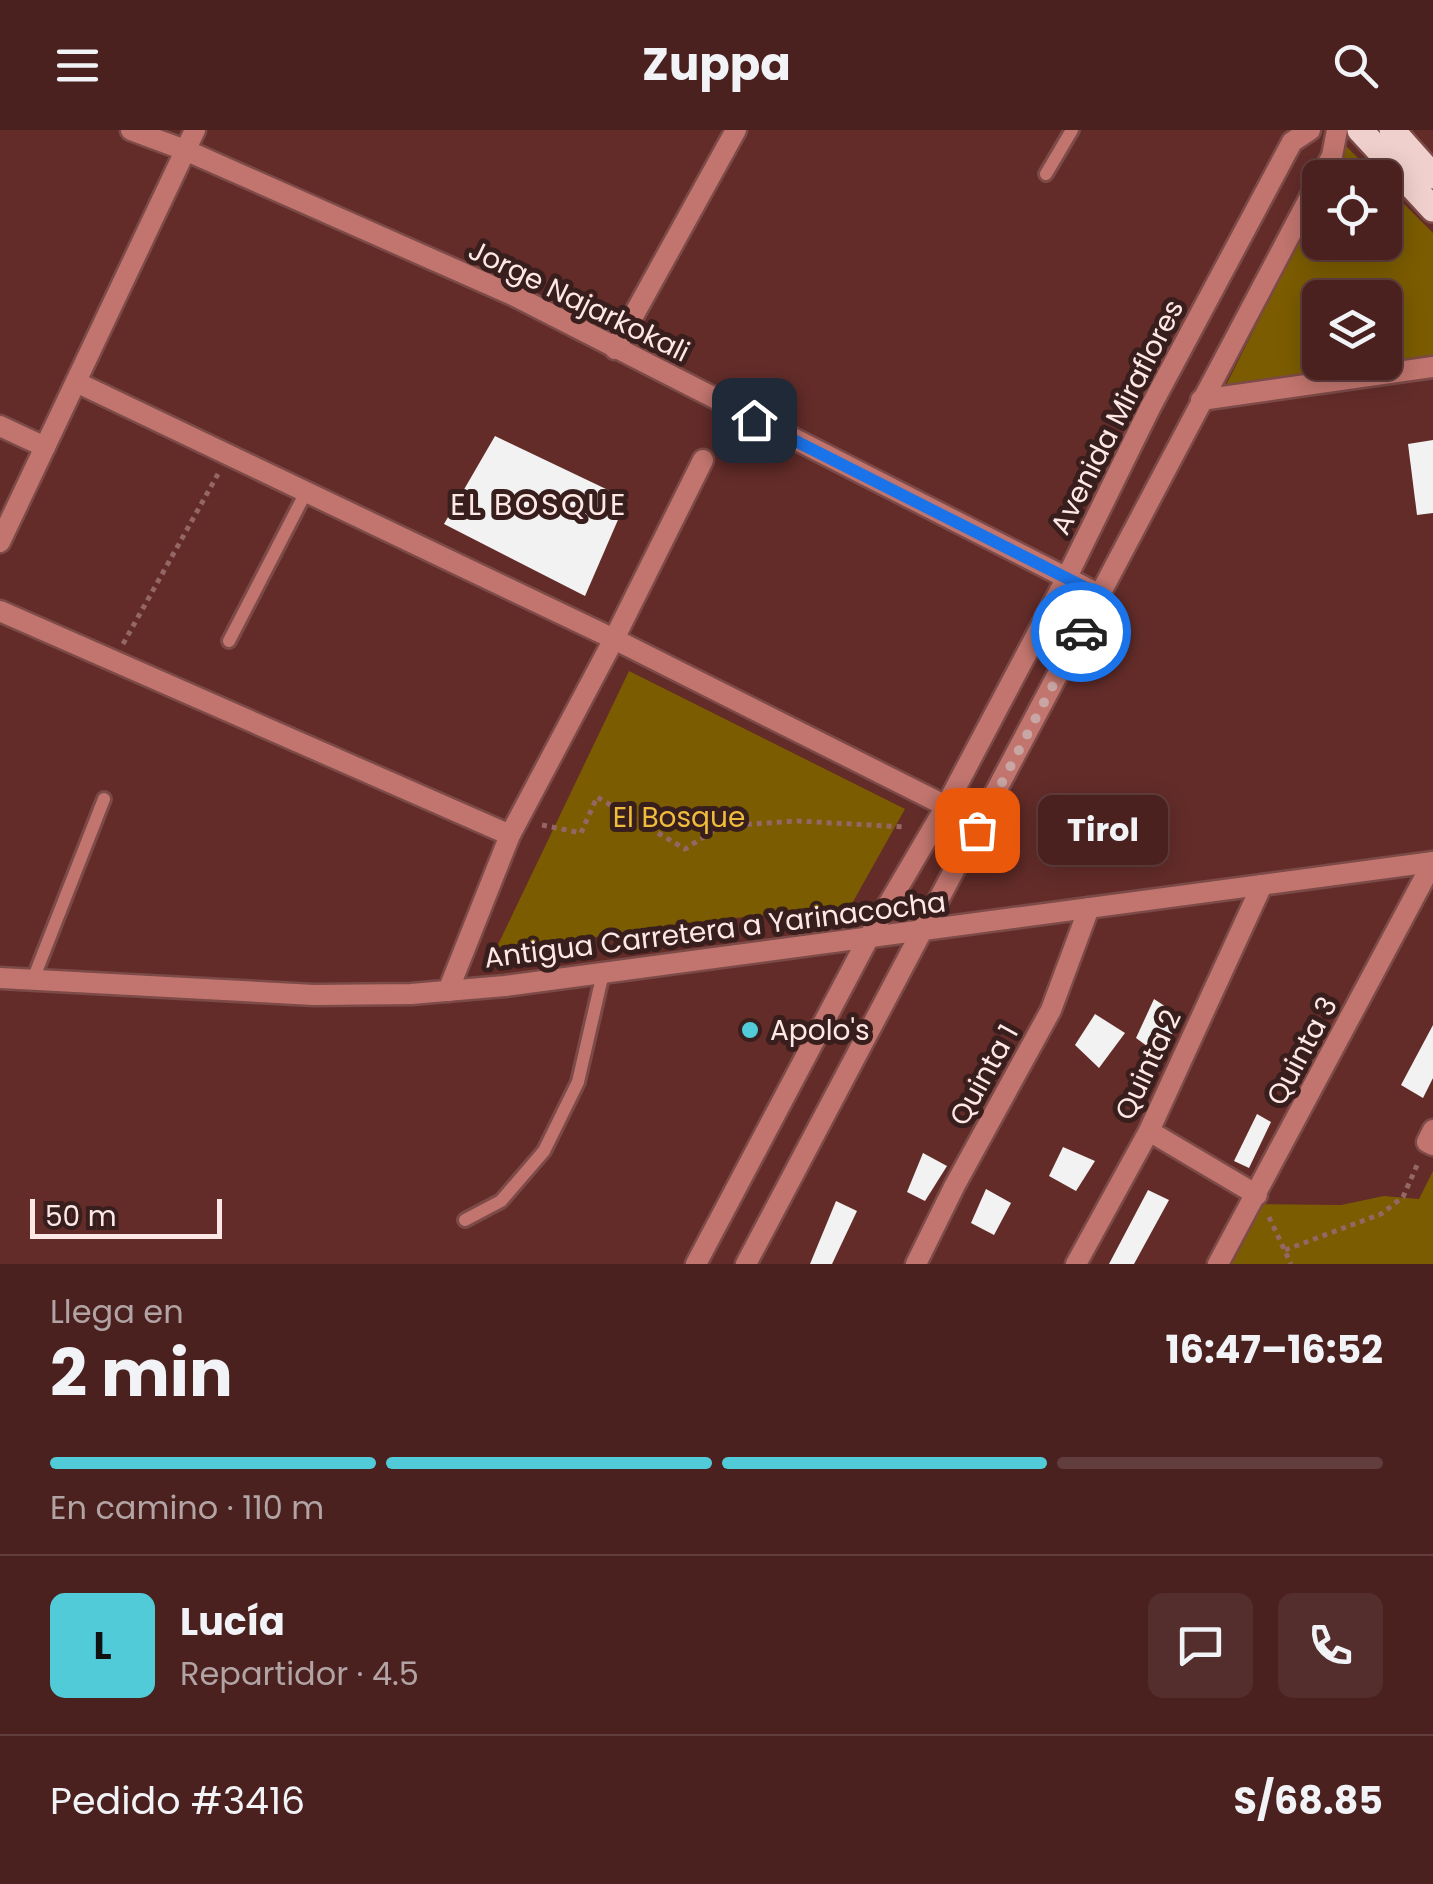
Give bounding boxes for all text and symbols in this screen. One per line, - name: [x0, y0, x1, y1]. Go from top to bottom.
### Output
- text: Zuppa: [642, 33, 791, 96]
- icon: menu: [50, 38, 105, 93]
- icon: search: [1328, 38, 1383, 93]
- map controls: [1302, 160, 1402, 380]
- button: locate: [1302, 160, 1402, 260]
- street label: Jorge Najarkokali: [462, 231, 696, 371]
- button: layers: [1302, 280, 1402, 380]
- street label: Avenida Miraflores: [1041, 293, 1193, 541]
- pin: [712, 378, 797, 463]
- icon: home: [727, 393, 782, 448]
- district label: EL BOSQUE: [450, 483, 628, 526]
- courier: [1031, 582, 1131, 682]
- icon: car: [1054, 605, 1109, 660]
- pin: [935, 788, 1020, 873]
- callout: Tirol: [1037, 795, 1167, 865]
- park label: El Bosque: [613, 798, 745, 837]
- icon: bag: [950, 803, 1005, 858]
- text: Tirol: [1067, 807, 1139, 852]
- street label: Antigua Carretera a Yarinacocha: [482, 882, 948, 978]
- street label: Quinta 3: [1257, 990, 1347, 1112]
- street label: Quinta 2: [1105, 1004, 1191, 1126]
- place label: Apolo's: [770, 1011, 870, 1050]
- street label: Quinta 1: [940, 1017, 1028, 1133]
- marker: Apolo's: [739, 1019, 761, 1041]
- scale bar: [30, 1194, 222, 1238]
- text: 50 m: [45, 1197, 116, 1236]
- text: Llega en: [50, 1289, 184, 1334]
- text: 16:47–16:52: [1166, 1323, 1383, 1376]
- text: 2 min: [50, 1328, 233, 1419]
- text: En camino · 110 m: [50, 1485, 324, 1530]
- button: chat: [1148, 1593, 1253, 1698]
- button: phone: [1278, 1593, 1383, 1698]
- text: Lucía: [180, 1595, 285, 1648]
- text: L: [93, 1619, 112, 1672]
- text: Repartidor · 4.5: [180, 1651, 419, 1696]
- text: Pedido #3416: [50, 1774, 305, 1827]
- text: S/68.85: [1234, 1774, 1383, 1827]

